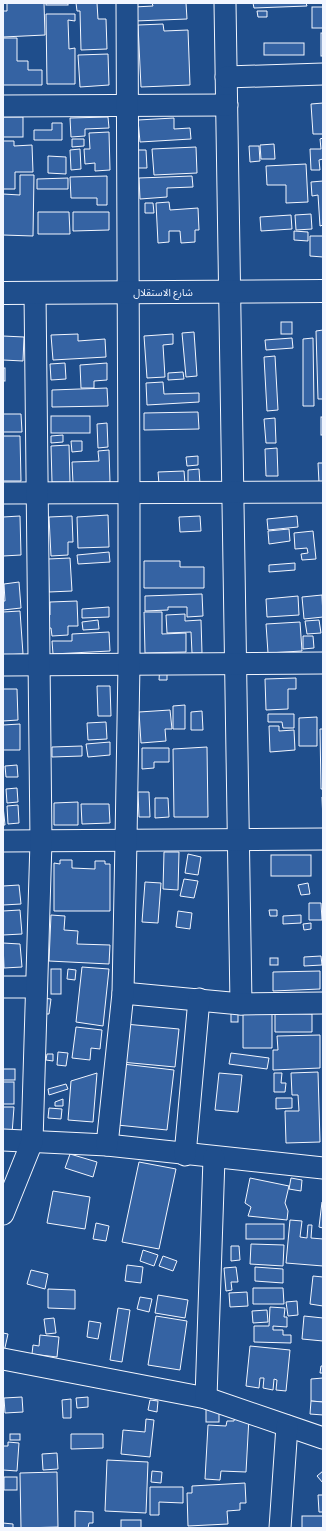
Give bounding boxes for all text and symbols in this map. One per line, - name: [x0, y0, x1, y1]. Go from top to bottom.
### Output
- street label: شارع الاستقلال: [133, 286, 193, 300]

